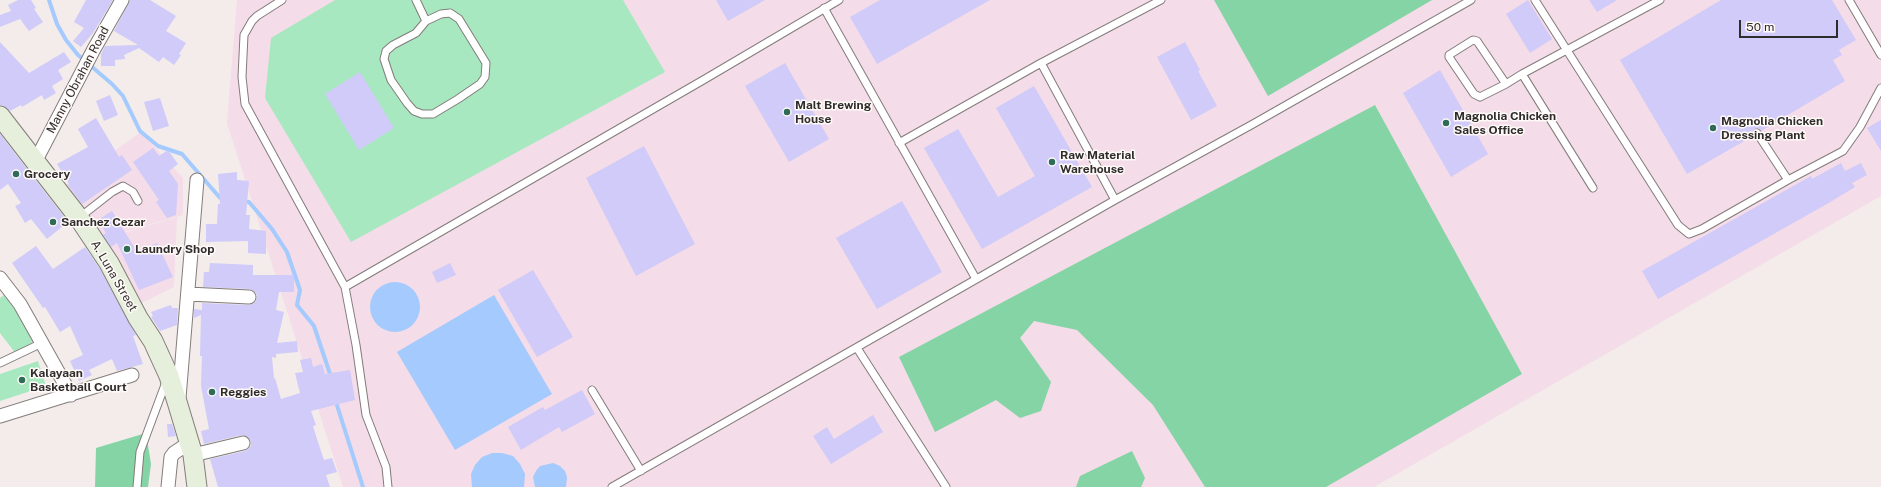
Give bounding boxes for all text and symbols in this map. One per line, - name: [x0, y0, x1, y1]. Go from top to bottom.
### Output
- scale bar: [1741, 12, 1840, 38]
- text: 50 m: [1746, 20, 1774, 34]
- street label: Manny Obrahan Road: [44, 24, 112, 136]
- place label: Malt Brewing House: [795, 98, 871, 126]
- marker: Malt Brewing House: [782, 107, 792, 117]
- place label: Magnolia Chicken Sales Office: [1454, 109, 1556, 137]
- place label: Magnolia Chicken Dressing Plant: [1721, 114, 1823, 142]
- marker: Magnolia Chicken Sales Office: [1441, 118, 1451, 128]
- marker: Magnolia Chicken Dressing Plant: [1708, 123, 1718, 133]
- place label: Raw Material Warehouse: [1060, 148, 1135, 176]
- marker: Raw Material Warehouse: [1047, 157, 1057, 167]
- place label: Grocery: [24, 167, 70, 181]
- marker: Grocery: [11, 169, 21, 179]
- place label: Sanchez Cezar: [61, 215, 145, 229]
- marker: Sanchez Cezar: [48, 217, 58, 227]
- street label: A. Luna Street: [88, 238, 140, 314]
- place label: Laundry Shop: [135, 242, 214, 256]
- marker: Laundry Shop: [122, 244, 132, 254]
- place label: Kalayaan Basketball Court: [30, 366, 127, 394]
- marker: Kalayaan Basketball Court: [17, 375, 27, 385]
- place label: Reggies: [220, 385, 266, 399]
- marker: Reggies: [207, 387, 217, 397]

